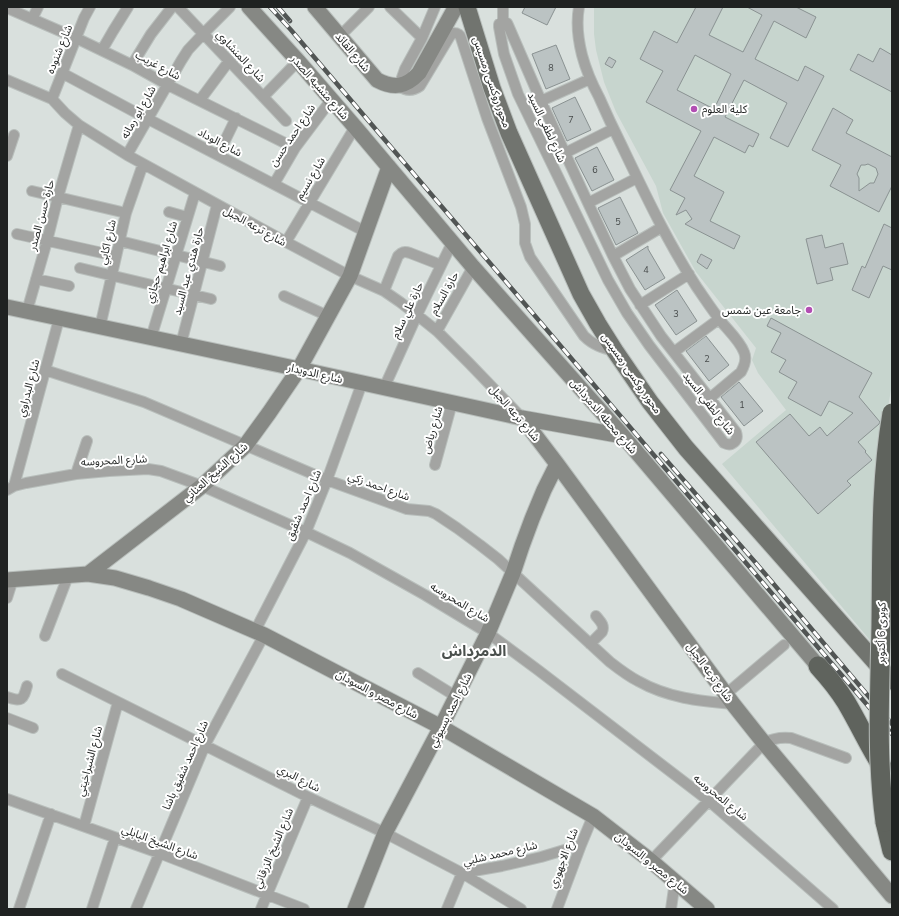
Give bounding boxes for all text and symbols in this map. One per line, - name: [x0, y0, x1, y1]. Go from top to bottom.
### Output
- street label: شارع شنوده: [43, 22, 76, 76]
- street label: شارع المنشاوي: [212, 27, 269, 87]
- street label: شارع القائد: [332, 29, 374, 76]
- street label: محور روكسى رمسيس: [470, 35, 514, 130]
- street label: شارع غريب: [133, 47, 183, 84]
- street label: شارع منشيه الصدر: [287, 51, 352, 123]
- house number: 8: [548, 62, 554, 73]
- street label: شارع ابو رمانه: [117, 83, 160, 141]
- street label: شارع لطفي السيد: [522, 90, 570, 166]
- street label: شارع احمد حسن: [266, 101, 319, 169]
- place label: كلية العلوم: [702, 102, 748, 117]
- marker: كلية العلوم: [689, 104, 699, 114]
- house number: 7: [568, 114, 574, 125]
- street label: شارع الوداد: [195, 125, 245, 161]
- street label: شارع نسيم: [292, 154, 330, 203]
- house number: 6: [592, 164, 598, 175]
- street label: حارة حسن الصدر: [25, 177, 57, 253]
- street label: شارع ترعه الجبل: [221, 203, 289, 250]
- house number: 5: [615, 216, 621, 227]
- street label: شارع اكابي: [95, 218, 122, 266]
- street label: شارع ابراهيم حجازي: [142, 219, 183, 306]
- street label: حارة هندي عبد السيد: [170, 225, 209, 317]
- house number: 4: [643, 264, 649, 275]
- street label: حارة السلام: [426, 268, 463, 318]
- street label: حارة علي سلام: [388, 279, 429, 342]
- place label: جامعة عين شمس: [722, 303, 802, 317]
- marker: جامعة عين شمس: [804, 305, 814, 315]
- house number: 3: [673, 308, 679, 319]
- street label: محور روكسى رمسيس: [599, 330, 665, 416]
- house number: 2: [704, 353, 710, 364]
- street label: شارع البدراوي: [14, 357, 45, 419]
- street label: شارع الدويدار: [285, 360, 344, 387]
- street label: شارع لطفي السيد: [678, 369, 738, 439]
- street label: شارع محطه الدمرداش: [567, 375, 641, 458]
- street label: شارع ترعه الجبل: [486, 382, 543, 445]
- house number: 1: [739, 399, 745, 410]
- street label: شارع رياض: [419, 404, 447, 456]
- street label: شارع الشيخ العناني: [180, 439, 252, 507]
- street label: شارع المحروسه: [80, 451, 148, 470]
- street label: شارع احمد شفيق: [282, 467, 325, 543]
- street label: شارع احمد زكي: [345, 468, 412, 506]
- street label: شارع المحروسه: [427, 579, 492, 626]
- street label: كوبرى 6 أكتوبر: [873, 602, 889, 665]
- street label: شارع ترعه الجبل: [683, 640, 736, 705]
- district label: الدمرداش: [442, 641, 506, 660]
- street label: شارع مصر و السودان: [333, 666, 421, 723]
- street label: شارع احمد بسيوني: [425, 670, 477, 750]
- street label: شارع احمد شفيق باشا: [159, 718, 212, 812]
- street label: شارع الشبراخيتي: [73, 724, 108, 798]
- street label: شارع البري: [274, 761, 323, 797]
- street label: شارع المحروسه: [690, 771, 751, 824]
- street label: شارع الشيخ الزرقاني: [250, 805, 299, 891]
- street label: شارع الشيخ البابلي: [119, 822, 200, 865]
- street label: شارع الاجهوري: [545, 826, 583, 891]
- street label: شارع مصر و السودان: [612, 829, 692, 898]
- street label: شارع محمد شلبي: [461, 838, 540, 871]

